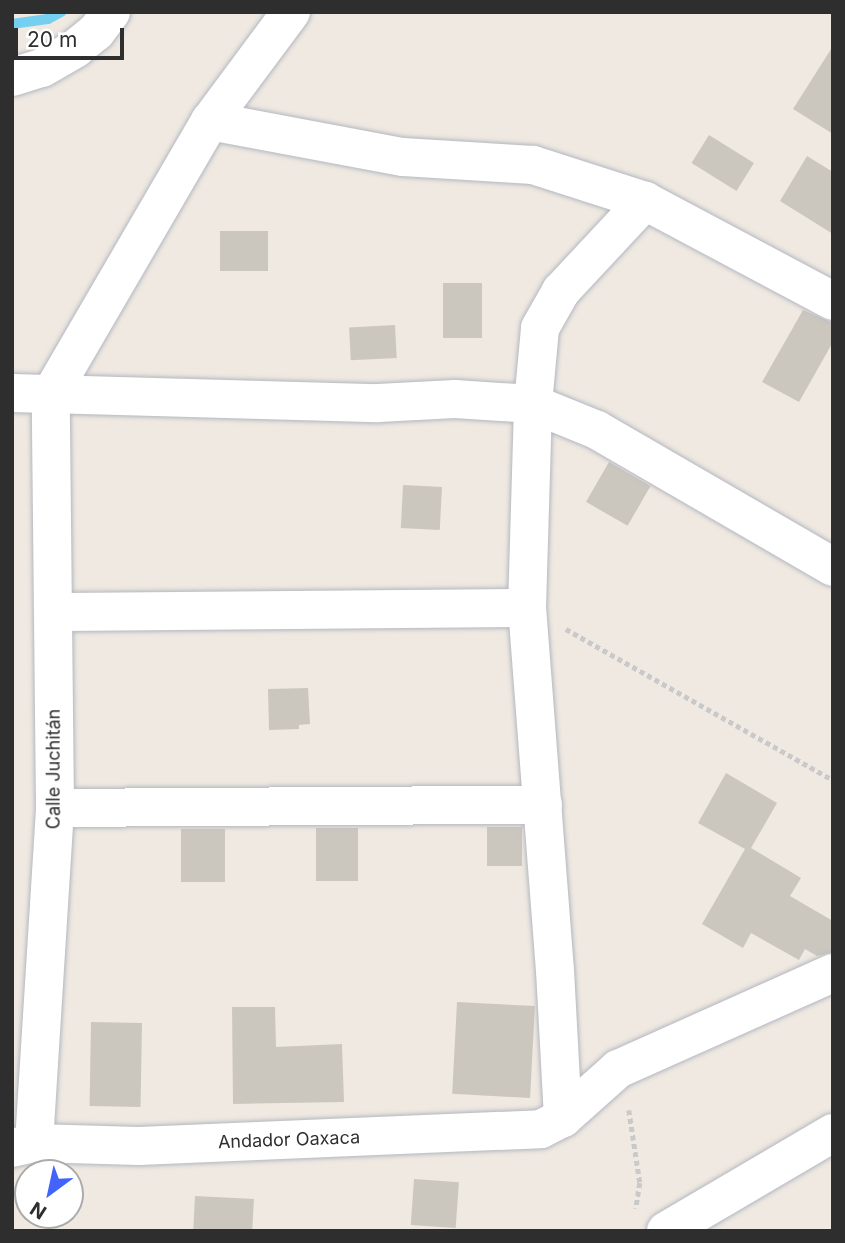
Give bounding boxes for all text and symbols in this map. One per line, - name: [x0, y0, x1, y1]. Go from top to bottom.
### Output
- scale bar: [18, 14, 128, 58]
- text: 20 m: [27, 27, 77, 52]
- street label: Calle Juchitán: [43, 709, 65, 829]
- street label: Andador Oaxaca: [218, 1127, 360, 1153]
- north arrow: [14, 1159, 84, 1229]
- text: N: [26, 1197, 51, 1224]

